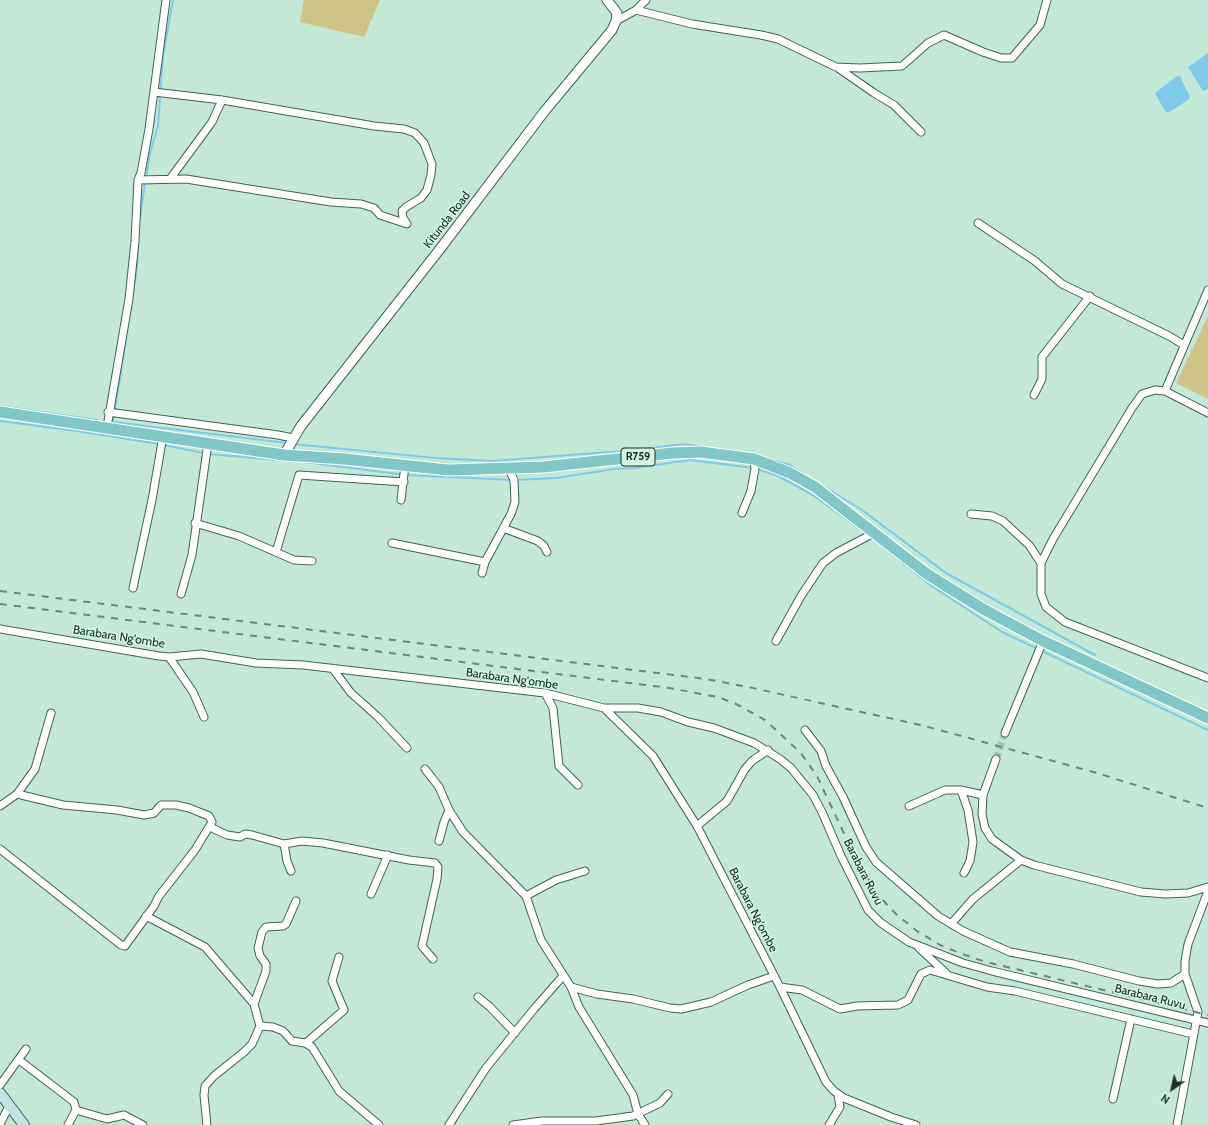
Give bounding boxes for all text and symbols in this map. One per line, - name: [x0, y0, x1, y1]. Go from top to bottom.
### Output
- street label: Kitunda Road: [420, 189, 474, 251]
- road number: R759: [621, 448, 655, 466]
- street label: Barabara Ng'ombe: [72, 623, 166, 651]
- street label: Barabara Ng'ombe: [465, 665, 559, 693]
- street label: Barabara Ruvu: [840, 836, 886, 908]
- street label: Barabara Ng'ombe: [725, 865, 781, 955]
- street label: Barabara Ruvu: [1113, 981, 1187, 1013]
- north arrow: [1152, 1069, 1192, 1109]
- text: N: [1158, 1091, 1172, 1107]

